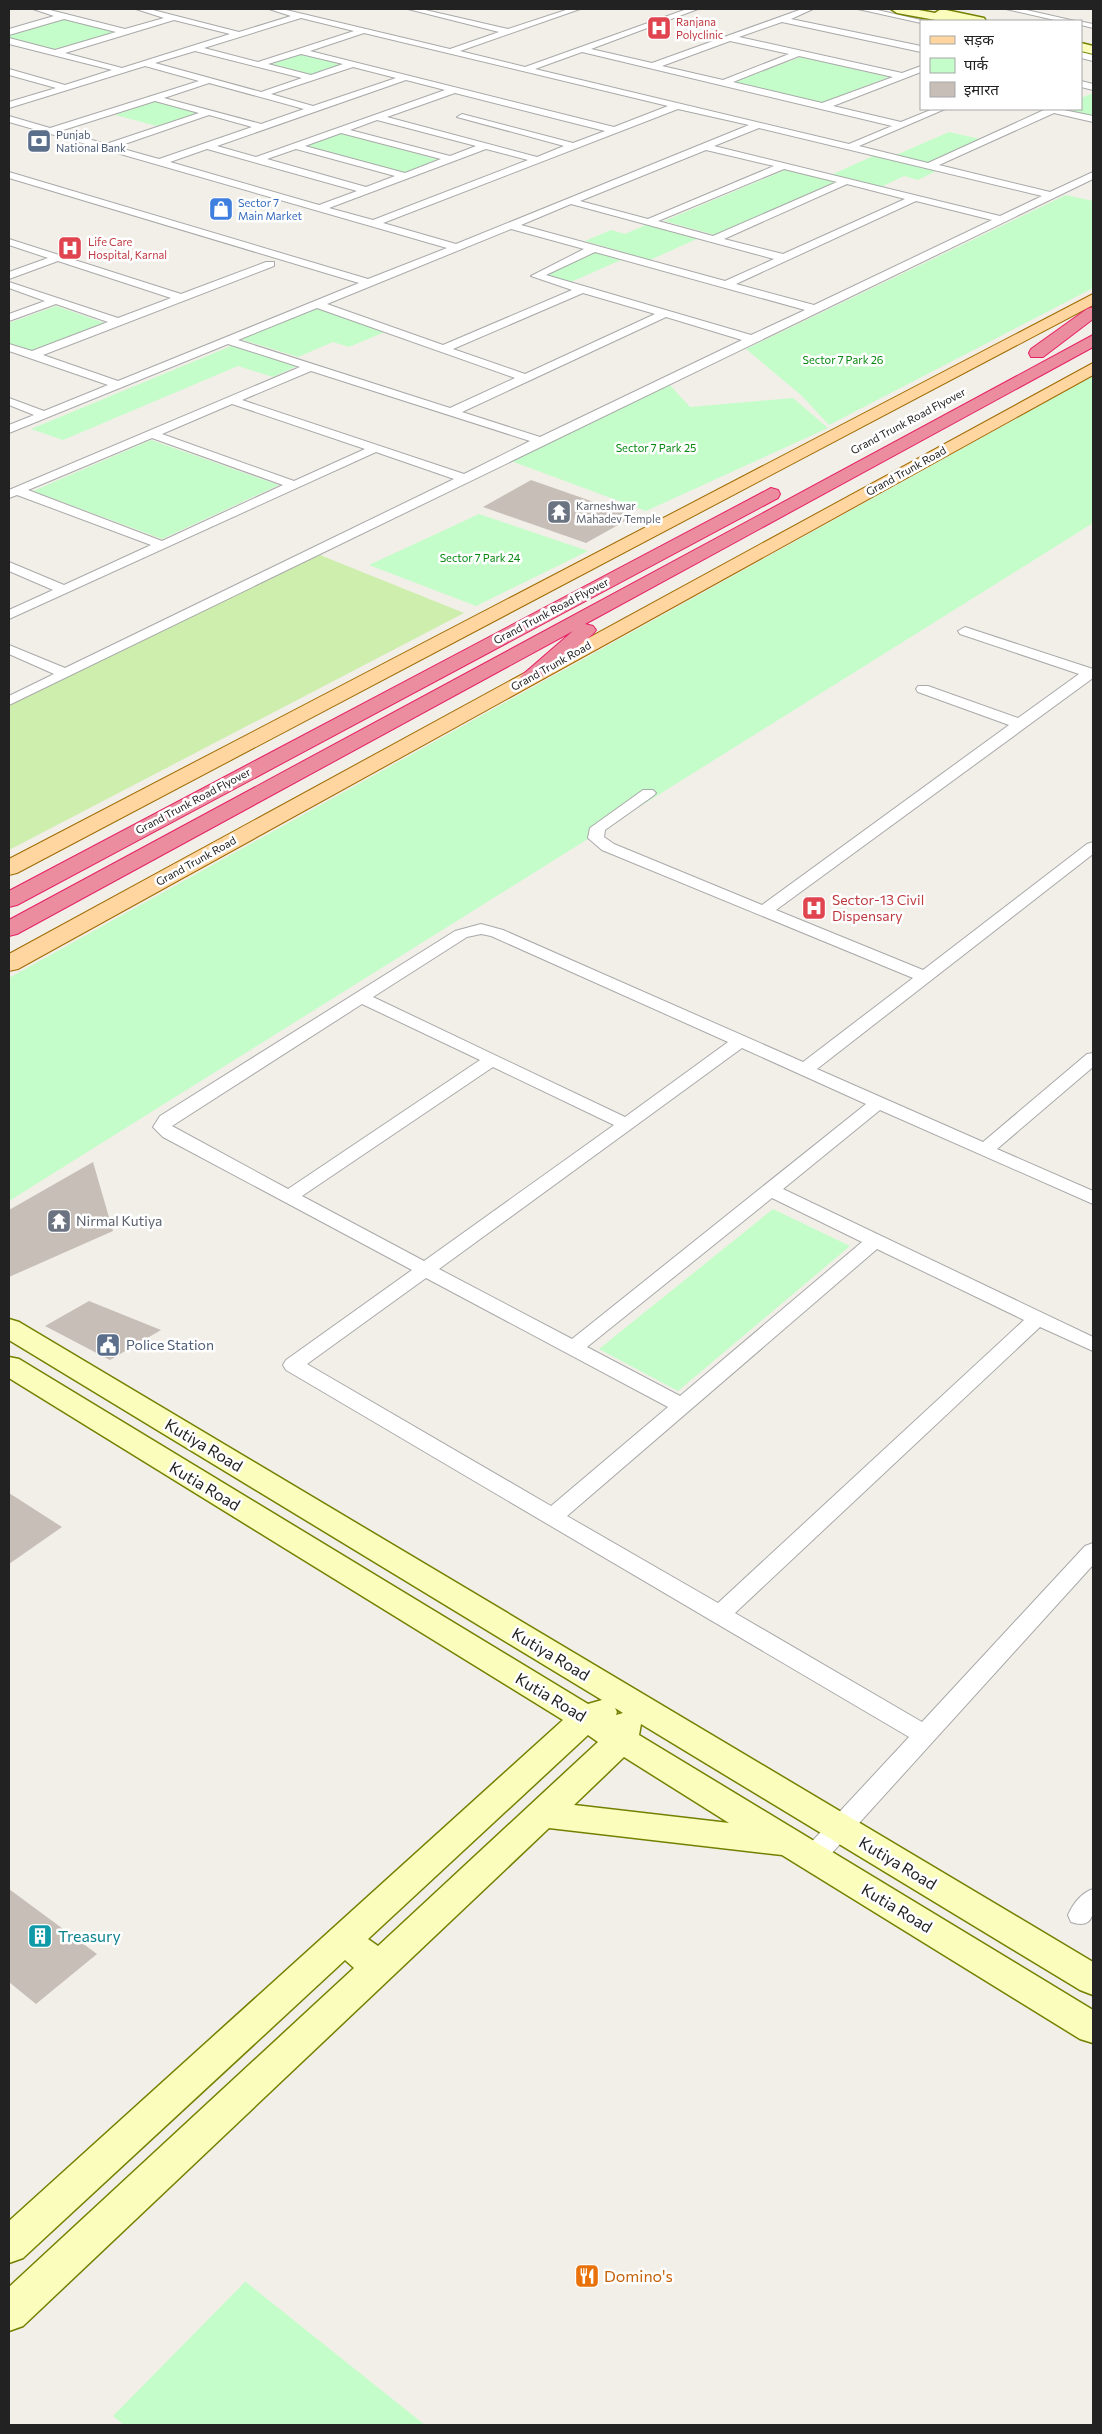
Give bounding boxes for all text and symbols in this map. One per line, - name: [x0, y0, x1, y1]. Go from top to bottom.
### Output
- hospital icon: Ranjana Polyclinic: [646, 15, 672, 41]
- place label: Ranjana Polyclinic: [676, 15, 723, 41]
- legend: [920, 20, 1082, 110]
- text: सड़क: [964, 30, 994, 48]
- text: पार्क: [964, 55, 988, 73]
- text: इमारत: [964, 80, 999, 98]
- bank icon: Punjab National Bank: [26, 128, 52, 154]
- place label: Punjab National Bank: [56, 128, 126, 154]
- shop icon: Sector 7 Main Market: [208, 196, 234, 222]
- place label: Sector 7 Main Market: [238, 196, 302, 222]
- hospital icon: Life Care Hospital, Karnal: [57, 235, 83, 261]
- place label: Life Care Hospital, Karnal: [88, 235, 167, 261]
- park label: Sector 7 Park 26: [803, 353, 884, 366]
- street label: Grand Trunk Road Flyover: [848, 384, 968, 456]
- park label: Sector 7 Park 25: [616, 441, 696, 454]
- street label: Grand Trunk Road: [863, 443, 948, 498]
- temple icon: Karneshwar Mahadev Temple: [546, 499, 572, 525]
- place label: Karneshwar Mahadev Temple: [576, 499, 661, 525]
- park label: Sector 7 Park 24: [440, 551, 521, 564]
- street label: Grand Trunk Road Flyover: [491, 574, 611, 646]
- street label: Grand Trunk Road: [508, 638, 593, 693]
- street label: Grand Trunk Road Flyover: [133, 764, 253, 836]
- street label: Grand Trunk Road: [153, 833, 238, 888]
- place label: Sector-13 Civil Dispensary: [832, 891, 924, 924]
- hospital icon: Sector-13 Civil Dispensary: [801, 895, 827, 921]
- temple icon: Nirmal Kutiya: [46, 1208, 72, 1234]
- place label: Nirmal Kutiya: [76, 1212, 162, 1229]
- public building icon: Police Station: [95, 1332, 121, 1358]
- place label: Police Station: [126, 1336, 214, 1353]
- street label: Kutiya Road: [162, 1414, 246, 1475]
- street label: Kutia Road: [167, 1457, 244, 1514]
- street label: Kutiya Road: [509, 1623, 593, 1684]
- street label: Kutia Road: [513, 1668, 590, 1725]
- street label: Kutiya Road: [856, 1832, 940, 1893]
- street label: Kutia Road: [859, 1879, 936, 1936]
- building icon: Treasury: [27, 1923, 53, 1949]
- place label: Treasury: [58, 1926, 121, 1945]
- restaurant icon: Domino's: [574, 2263, 600, 2289]
- place label: Domino's: [604, 2266, 673, 2285]

